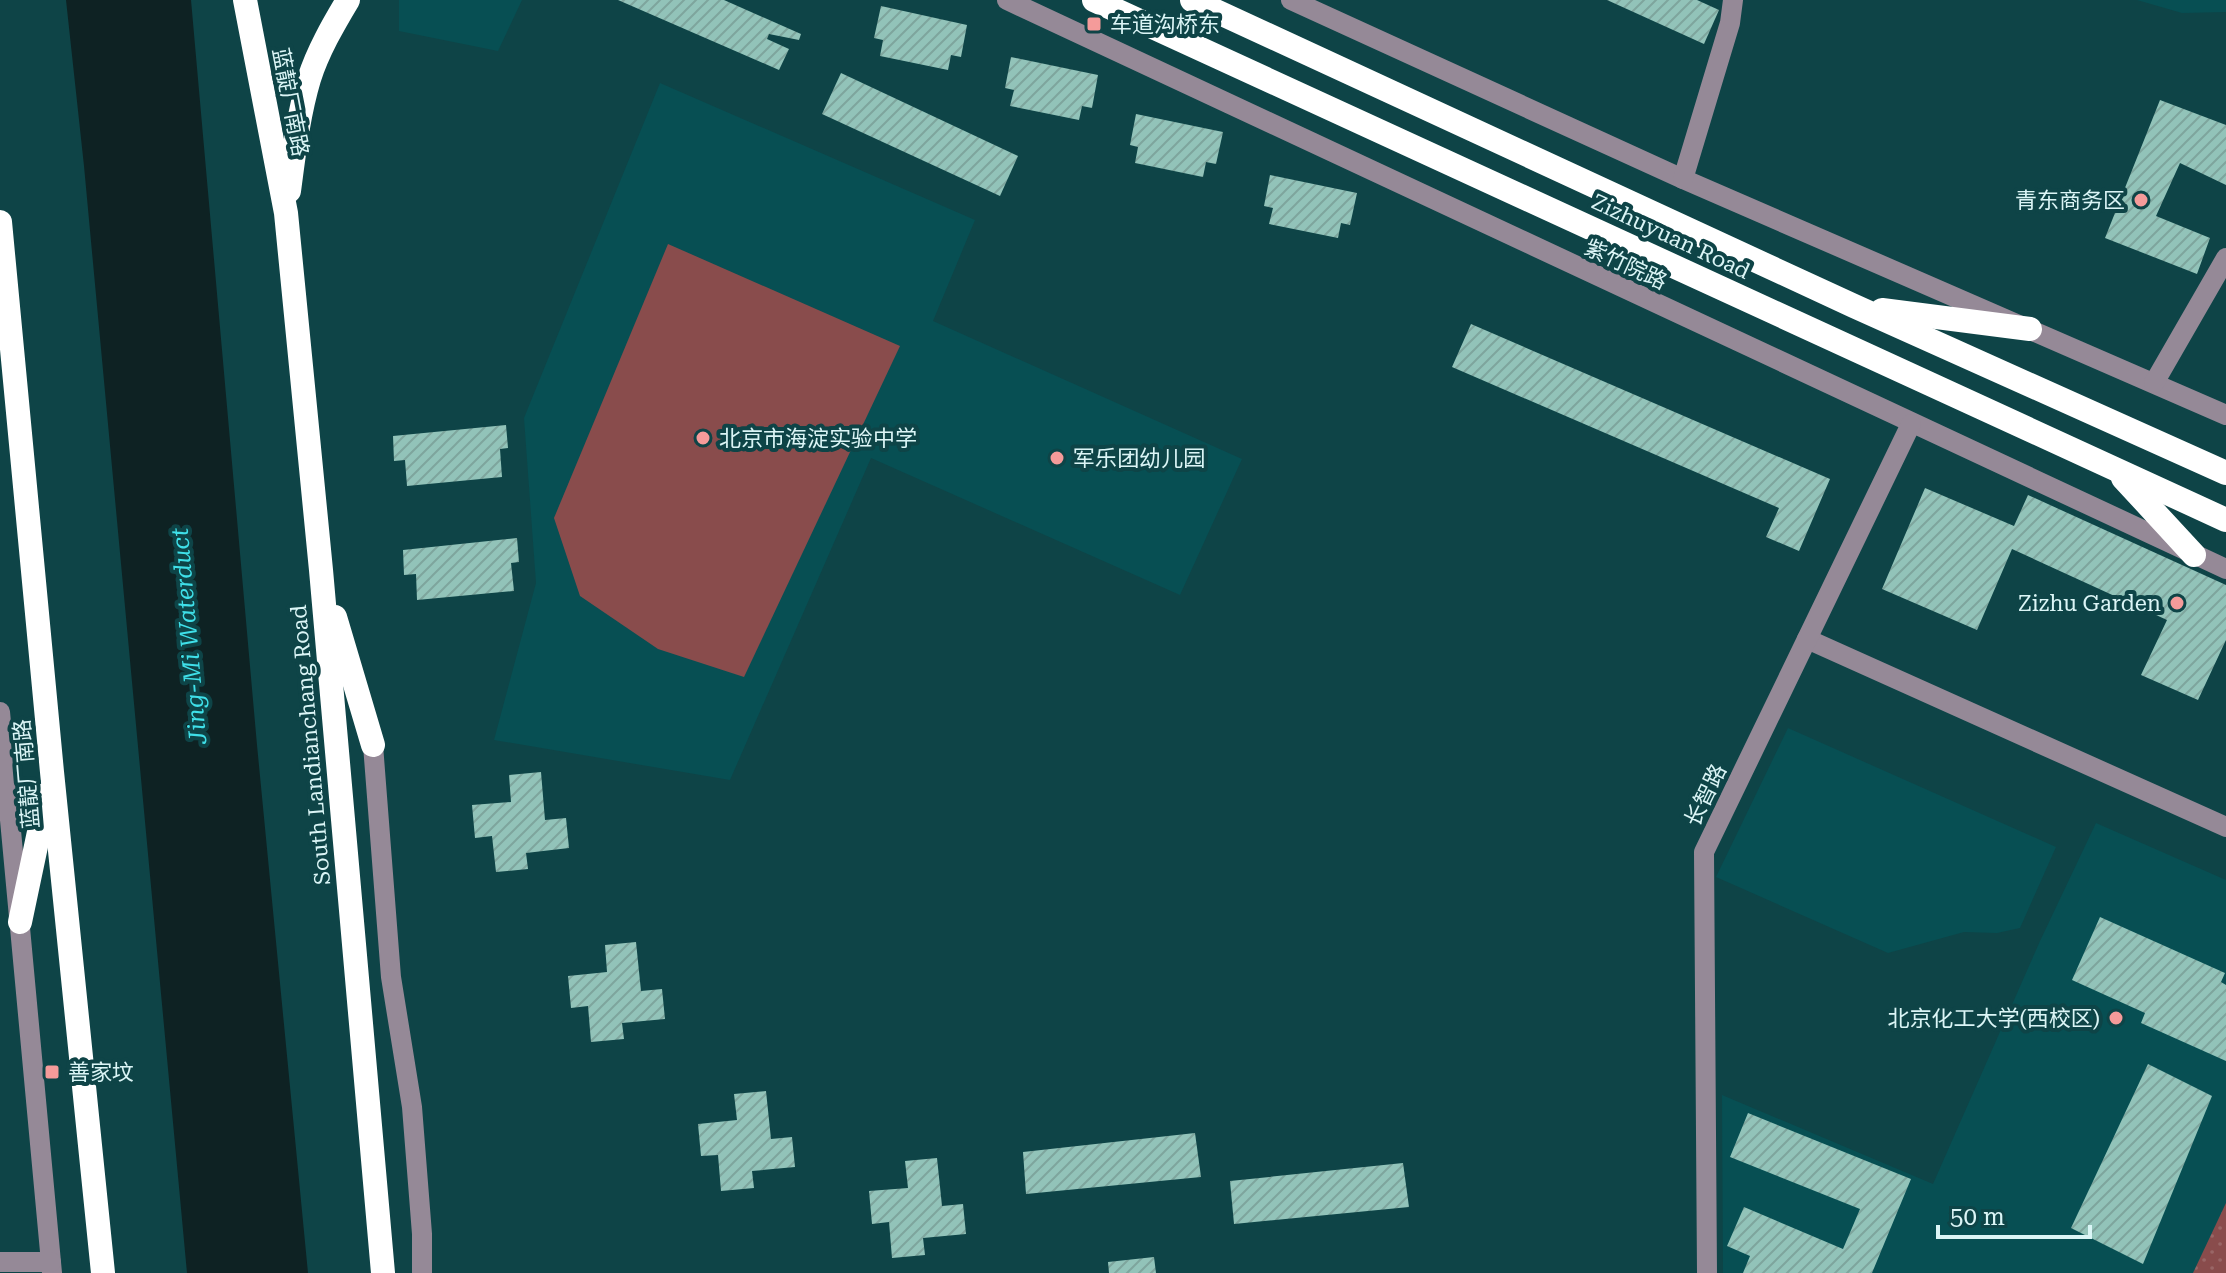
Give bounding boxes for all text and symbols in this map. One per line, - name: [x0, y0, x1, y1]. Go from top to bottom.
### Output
- place label: 车道沟桥东: [1110, 12, 1220, 37]
- marker: 车道沟桥东: [1085, 15, 1103, 33]
- street label: 蓝靛厂南路: [268, 46, 313, 158]
- place label: 青东商务区: [2015, 188, 2125, 213]
- street label: Zizhuyuan Road: [1588, 189, 1754, 284]
- marker: 青东商务区: [2132, 191, 2150, 209]
- street label: 紫竹院路: [1581, 235, 1671, 294]
- place label: 北京市海淀实验中学: [719, 426, 917, 451]
- marker: 北京市海淀实验中学: [694, 429, 712, 447]
- place label: 军乐团幼儿园: [1073, 446, 1205, 471]
- marker: 军乐团幼儿园: [1048, 449, 1066, 467]
- water label: Jing-Mi Waterduct: [166, 527, 212, 746]
- place label: Zizhu Garden: [2018, 591, 2161, 616]
- marker: Zizhu Garden: [2168, 594, 2186, 612]
- street label: South Landianchang Road: [286, 604, 335, 886]
- street label: 蓝靛厂南路: [9, 718, 44, 830]
- street label: 长智路: [1680, 760, 1731, 830]
- place label: 北京化工大学(西校区): [1888, 1006, 2100, 1031]
- marker: 北京化工大学(西校区): [2107, 1009, 2125, 1027]
- place label: 善家坟: [68, 1060, 134, 1085]
- marker: 善家坟: [43, 1063, 61, 1081]
- scale bar: [1938, 1189, 2090, 1239]
- text: 50 m: [1950, 1203, 2005, 1231]

